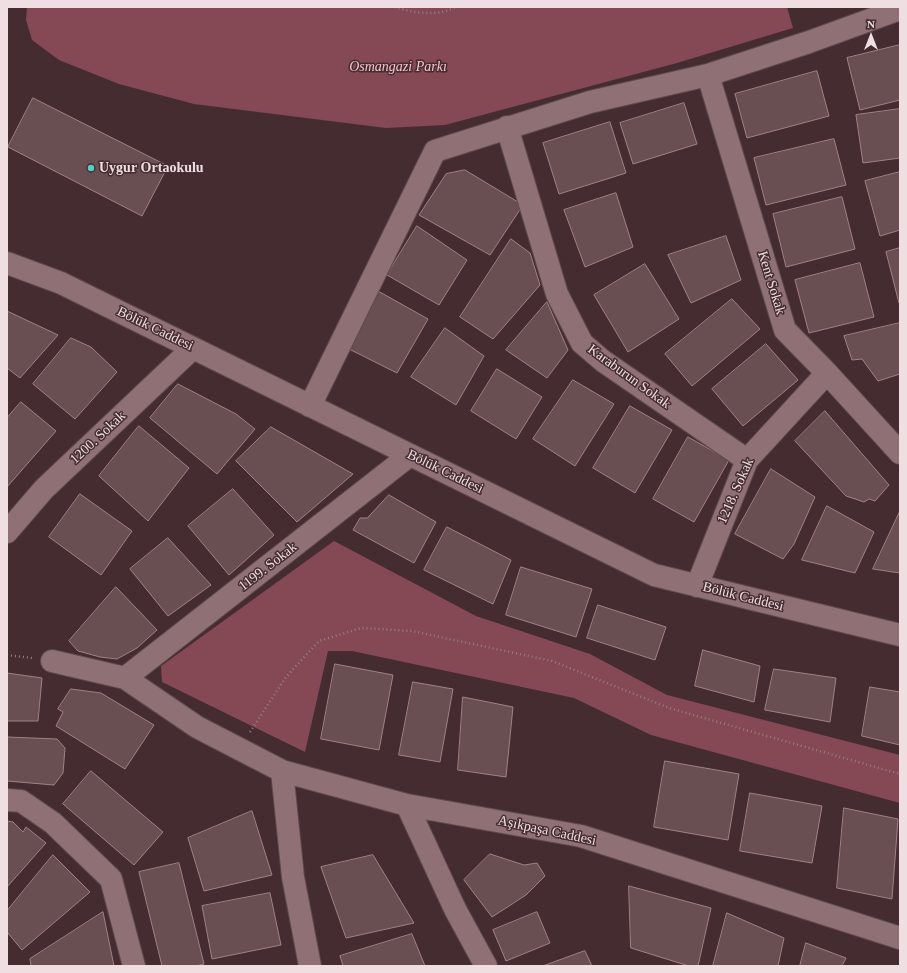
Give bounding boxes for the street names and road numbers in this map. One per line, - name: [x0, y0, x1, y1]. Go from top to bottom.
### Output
- street label: Kent Sokak: [753, 249, 789, 317]
- street label: Bölük Caddesi: [114, 303, 196, 355]
- street label: Karaburun Sokak: [584, 341, 674, 413]
- street label: 1200. Sokak: [67, 408, 129, 468]
- street label: Bölük Caddesi: [404, 446, 486, 498]
- street label: 1218. Sokak: [714, 456, 758, 526]
- street label: 1199. Sokak: [235, 539, 301, 595]
- street label: Bölük Caddesi: [701, 579, 785, 615]
- street label: Aşıkpaşa Caddesi: [496, 812, 598, 850]

